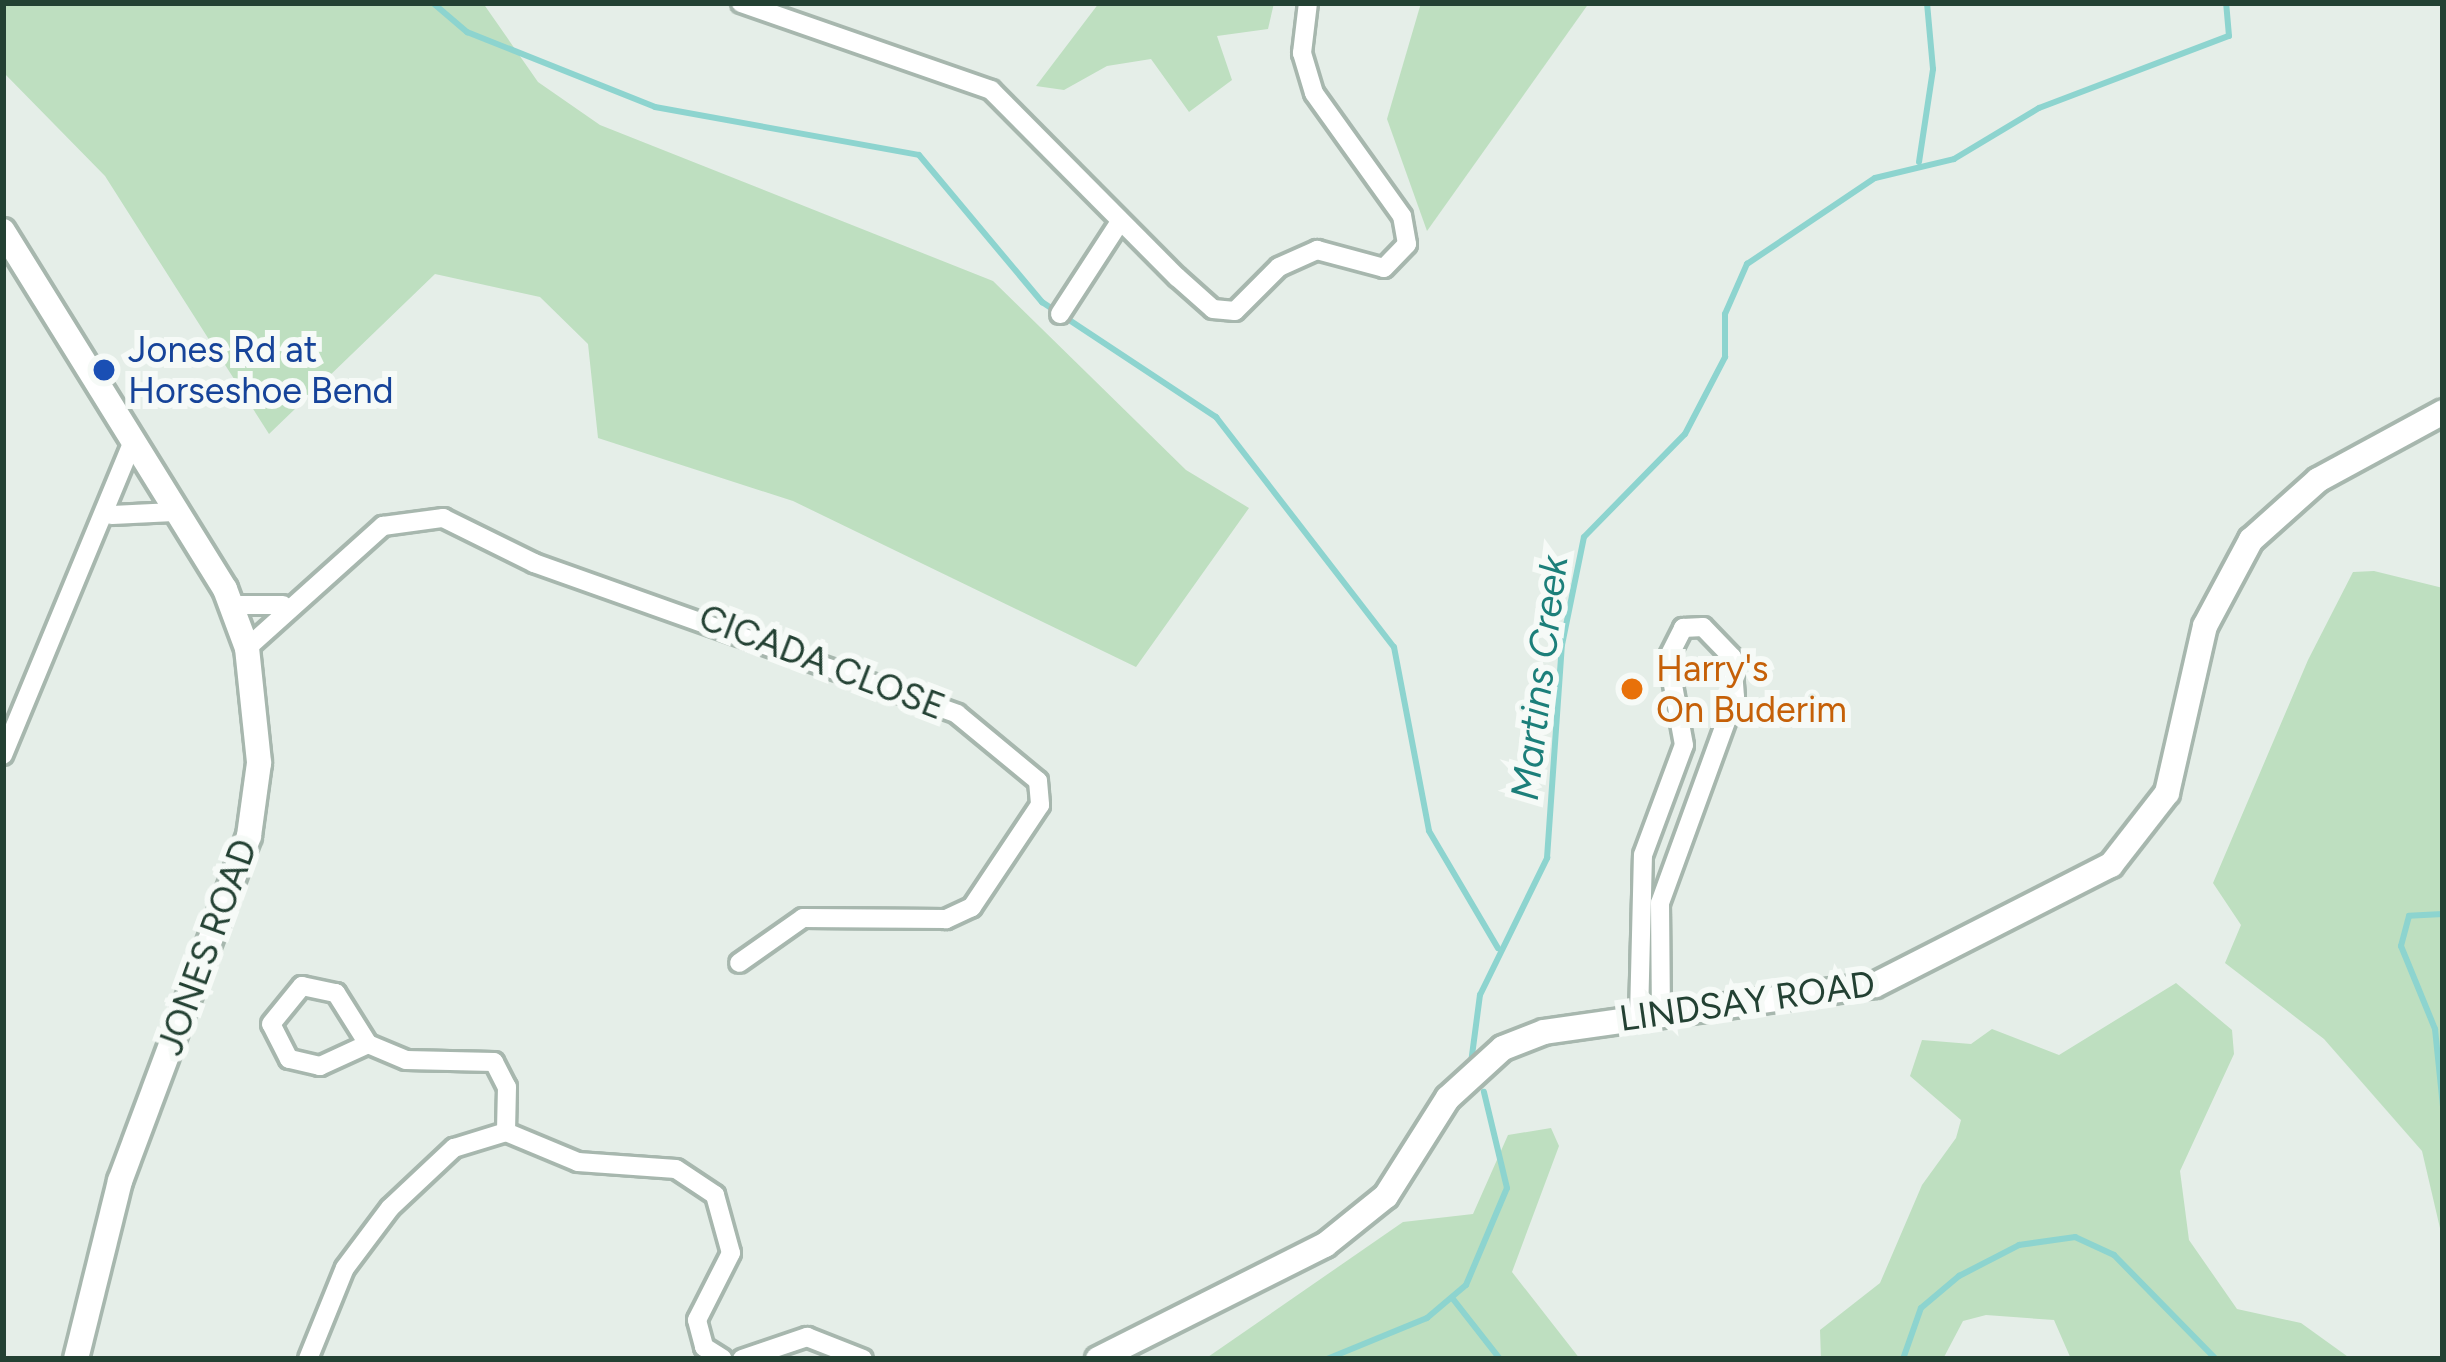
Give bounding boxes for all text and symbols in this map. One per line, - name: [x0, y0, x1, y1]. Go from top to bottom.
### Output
- place label: Jones Rd at Horseshoe Bend: [128, 327, 394, 412]
- marker: Jones Rd at Horseshoe Bend: [91, 357, 117, 383]
- water label: Martins Creek: [1502, 553, 1578, 803]
- street label: CICADA CLOSE: [693, 595, 951, 729]
- place label: Harry's On Buderim: [1656, 646, 1847, 731]
- marker: Harry's On Buderim: [1619, 676, 1645, 702]
- street label: JONES ROAD: [148, 833, 266, 1061]
- street label: LINDSAY ROAD: [1617, 962, 1877, 1040]

